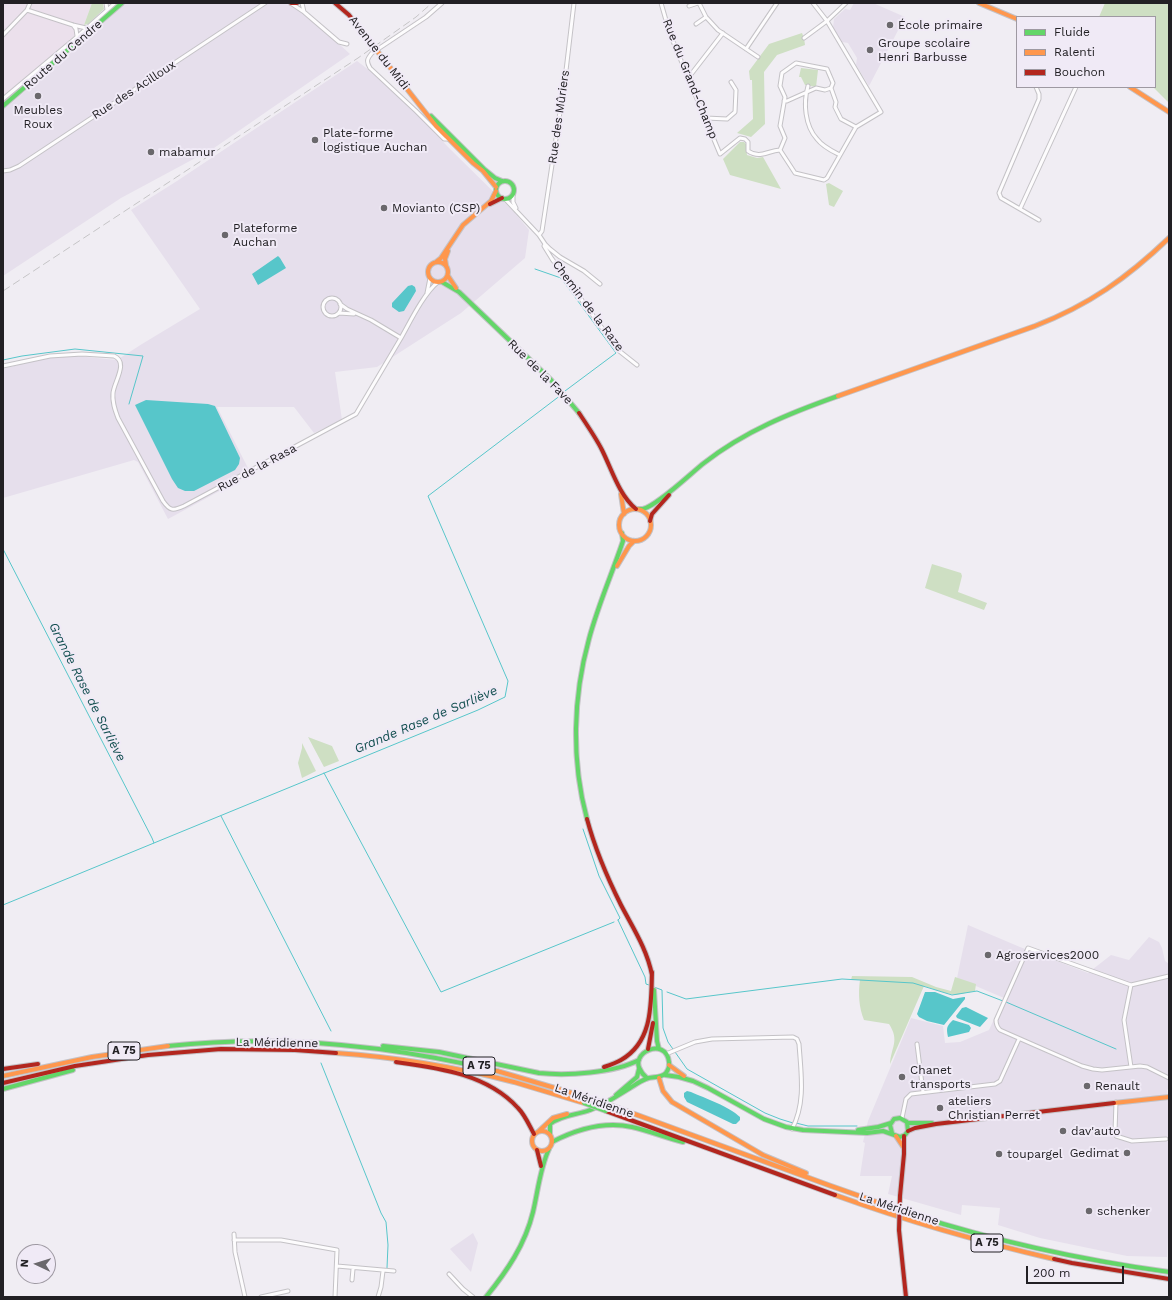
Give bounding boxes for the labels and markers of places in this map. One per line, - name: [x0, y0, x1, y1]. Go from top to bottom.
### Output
- place label: École primaire: [898, 18, 983, 32]
- marker: École primaire: [885, 20, 895, 30]
- place label: Groupe scolaire Henri Barbusse: [878, 36, 970, 64]
- marker: Groupe scolaire Henri Barbusse: [865, 45, 875, 55]
- marker: Meubles Roux: [33, 91, 43, 101]
- place label: Meubles Roux: [14, 103, 62, 131]
- place label: Plate-forme logistique Auchan: [323, 126, 428, 154]
- marker: Plate-forme logistique Auchan: [310, 135, 320, 145]
- place label: mabamur: [159, 145, 215, 159]
- marker: mabamur: [146, 147, 156, 157]
- place label: Movianto (CSP): [392, 201, 480, 215]
- marker: Movianto (CSP): [379, 203, 389, 213]
- place label: Plateforme Auchan: [233, 221, 297, 249]
- marker: Plateforme Auchan: [220, 230, 230, 240]
- place label: Agroservices2000: [996, 948, 1099, 962]
- marker: Agroservices2000: [983, 950, 993, 960]
- place label: Chanet transports: [910, 1063, 971, 1091]
- marker: Chanet transports: [897, 1072, 907, 1082]
- place label: Renault: [1095, 1079, 1140, 1093]
- marker: Renault: [1082, 1081, 1092, 1091]
- place label: ateliers Christian Perret: [948, 1094, 1040, 1122]
- marker: ateliers Christian Perret: [935, 1103, 945, 1113]
- place label: dav'auto: [1071, 1124, 1120, 1138]
- marker: dav'auto: [1058, 1126, 1068, 1136]
- place label: Gedimat: [1070, 1146, 1119, 1160]
- place label: toupargel: [1007, 1147, 1063, 1161]
- marker: Gedimat: [1122, 1148, 1132, 1158]
- marker: toupargel: [994, 1149, 1004, 1159]
- place label: schenker: [1097, 1204, 1150, 1218]
- marker: schenker: [1084, 1206, 1094, 1216]

